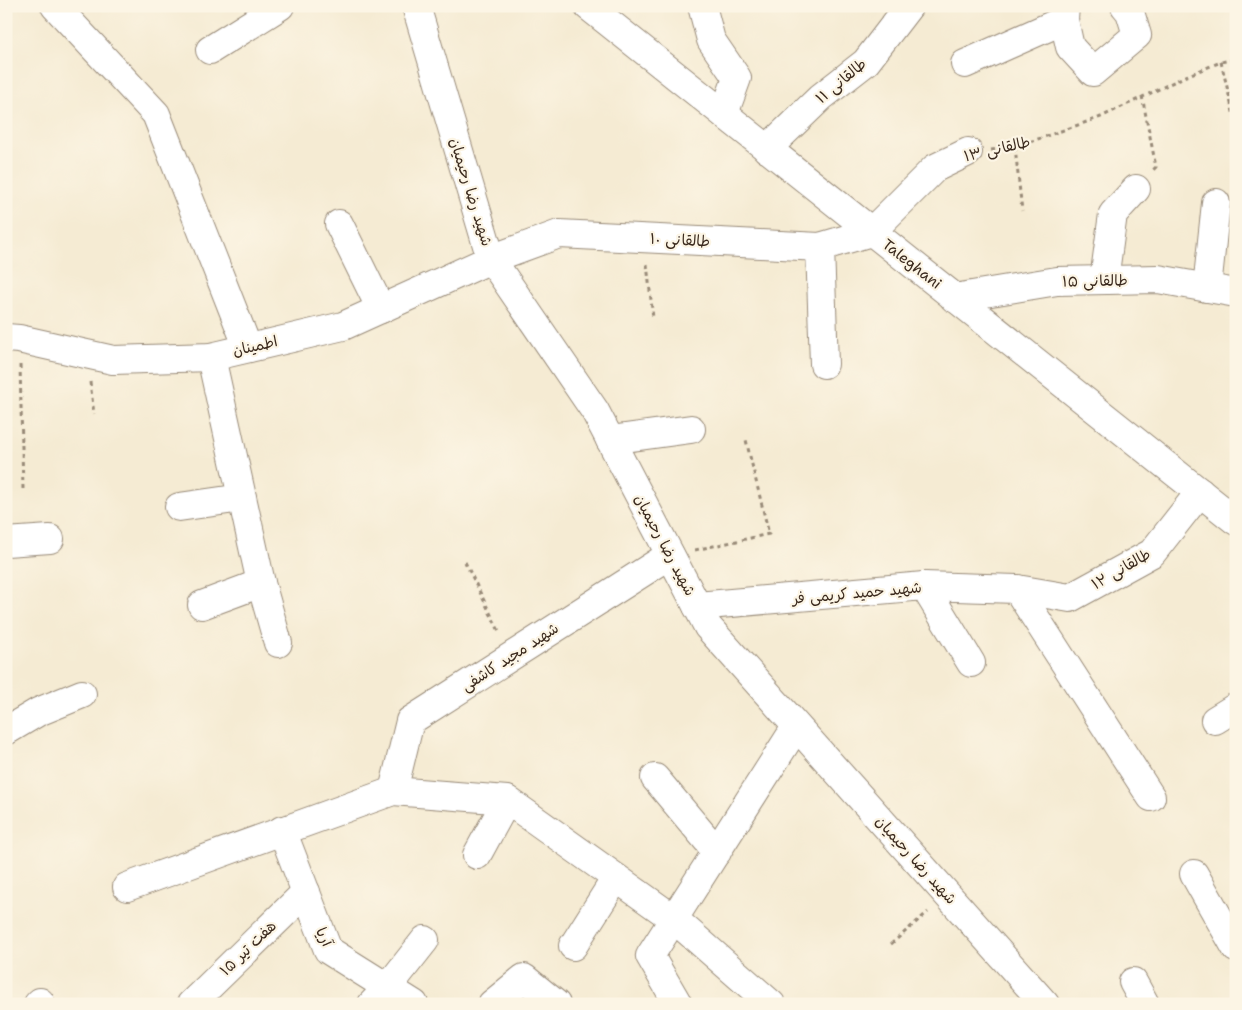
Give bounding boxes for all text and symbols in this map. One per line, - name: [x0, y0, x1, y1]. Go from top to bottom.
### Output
- street label: طالقانی ۱۱: [811, 54, 871, 108]
- street label: طالقانی ۱۳: [962, 132, 1032, 166]
- street label: شهید رضا رحیمیان: [445, 135, 497, 249]
- street label: طالقانی ۱۰: [650, 228, 710, 252]
- street label: Taleghani: [878, 234, 946, 294]
- street label: طالقانی ۱۵: [1062, 270, 1128, 292]
- street label: اطمینان: [231, 331, 279, 361]
- street label: شهید رضا رحیمیان: [630, 491, 700, 599]
- street label: طالقانی ۱۲: [1088, 544, 1154, 594]
- street label: شهید حمید کریمی فر: [790, 577, 922, 609]
- street label: شهید مجید کاشفی: [457, 618, 563, 696]
- street label: شهید رضا رحیمیان: [871, 812, 961, 908]
- street label: هفت تیر ۱۵: [215, 916, 281, 980]
- street label: آریا: [311, 924, 338, 951]

